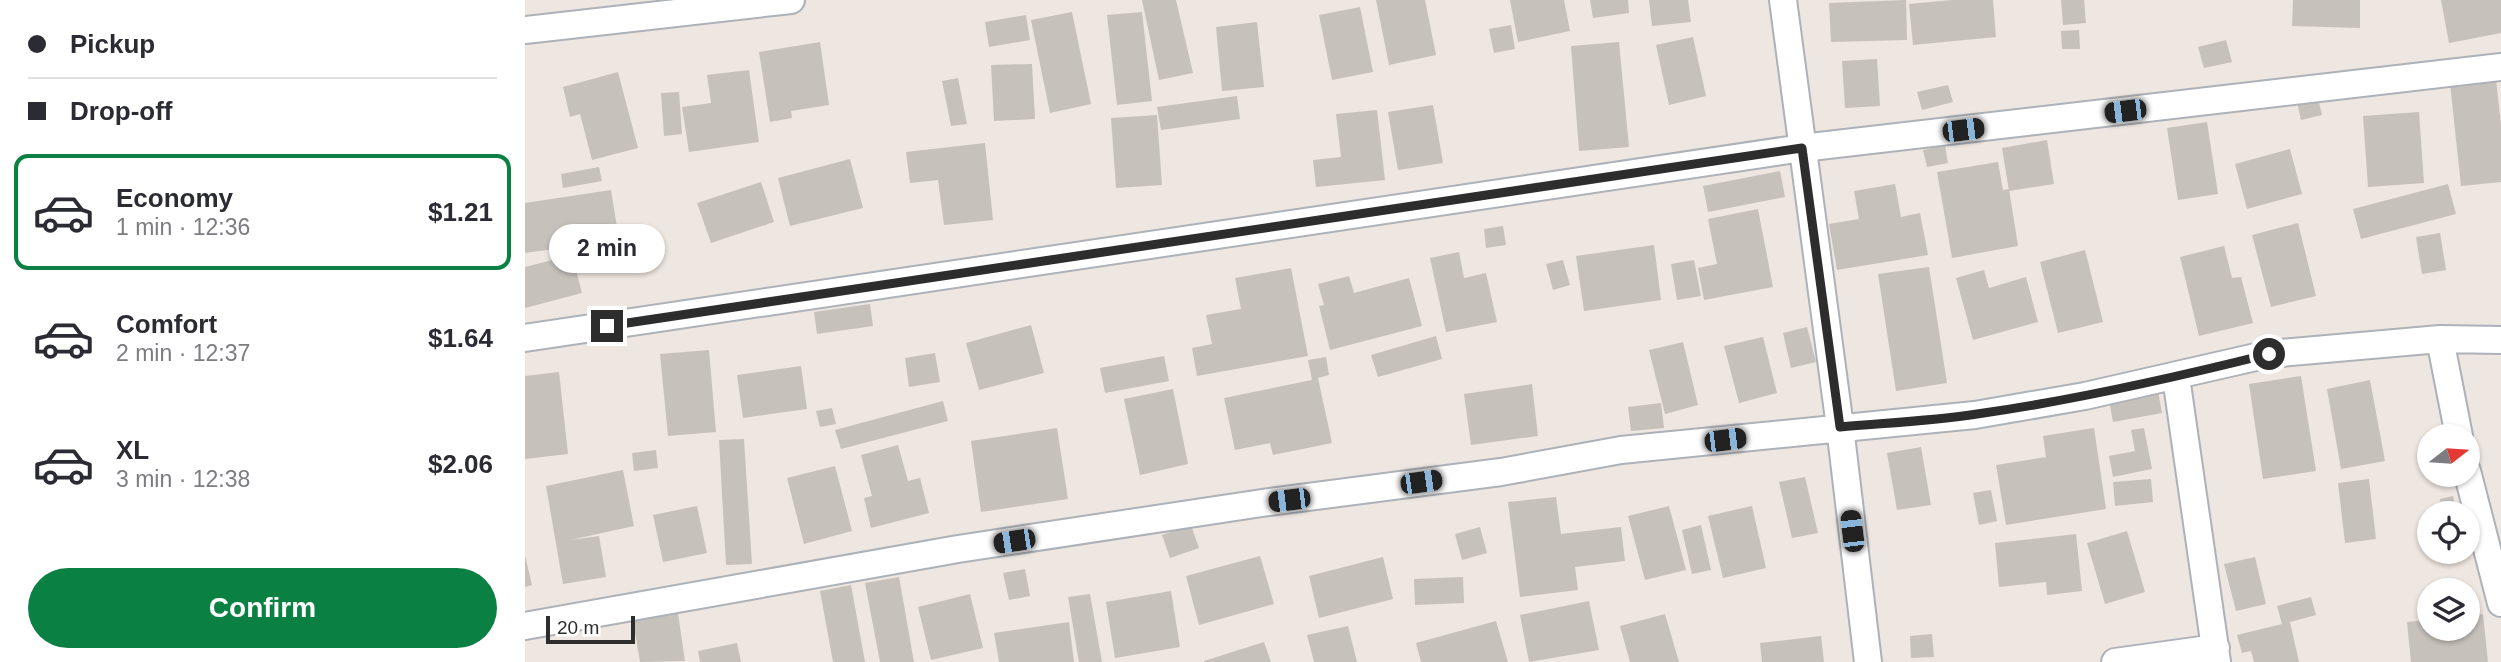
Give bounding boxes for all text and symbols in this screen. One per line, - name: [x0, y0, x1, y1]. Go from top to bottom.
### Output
- text: Pickup: [70, 29, 155, 59]
- text: Drop-off: [70, 96, 173, 126]
- car: [2103, 98, 2148, 124]
- car: [1941, 117, 1986, 143]
- icon: car: [32, 181, 95, 244]
- text: Economy: [116, 183, 233, 213]
- text: $1.21: [428, 197, 493, 227]
- text: 1 min · 12:36: [116, 214, 250, 240]
- callout: 2 min: [549, 224, 665, 274]
- text: 2 min: [577, 235, 637, 261]
- icon: car: [32, 307, 95, 370]
- text: Comfort: [116, 309, 217, 339]
- route end: [591, 310, 623, 342]
- text: $1.64: [428, 323, 493, 353]
- route start: [2253, 338, 2285, 370]
- text: 2 min · 12:37: [116, 340, 250, 366]
- north arrow: [2417, 424, 2480, 486]
- map controls: [2417, 424, 2480, 641]
- car: [1703, 427, 1748, 453]
- icon: car: [32, 433, 95, 496]
- text: XL: [116, 435, 149, 465]
- text: $2.06: [428, 449, 493, 479]
- text: 3 min · 12:38: [116, 466, 250, 492]
- car: [1399, 469, 1444, 495]
- car: [1267, 487, 1312, 513]
- button: locate: [2417, 501, 2480, 564]
- car: [1840, 509, 1865, 553]
- car: [992, 527, 1037, 555]
- button: Confirm: [28, 568, 497, 648]
- button: layers: [2417, 578, 2480, 641]
- scale bar: [546, 613, 635, 645]
- text: 20 m: [557, 617, 599, 638]

